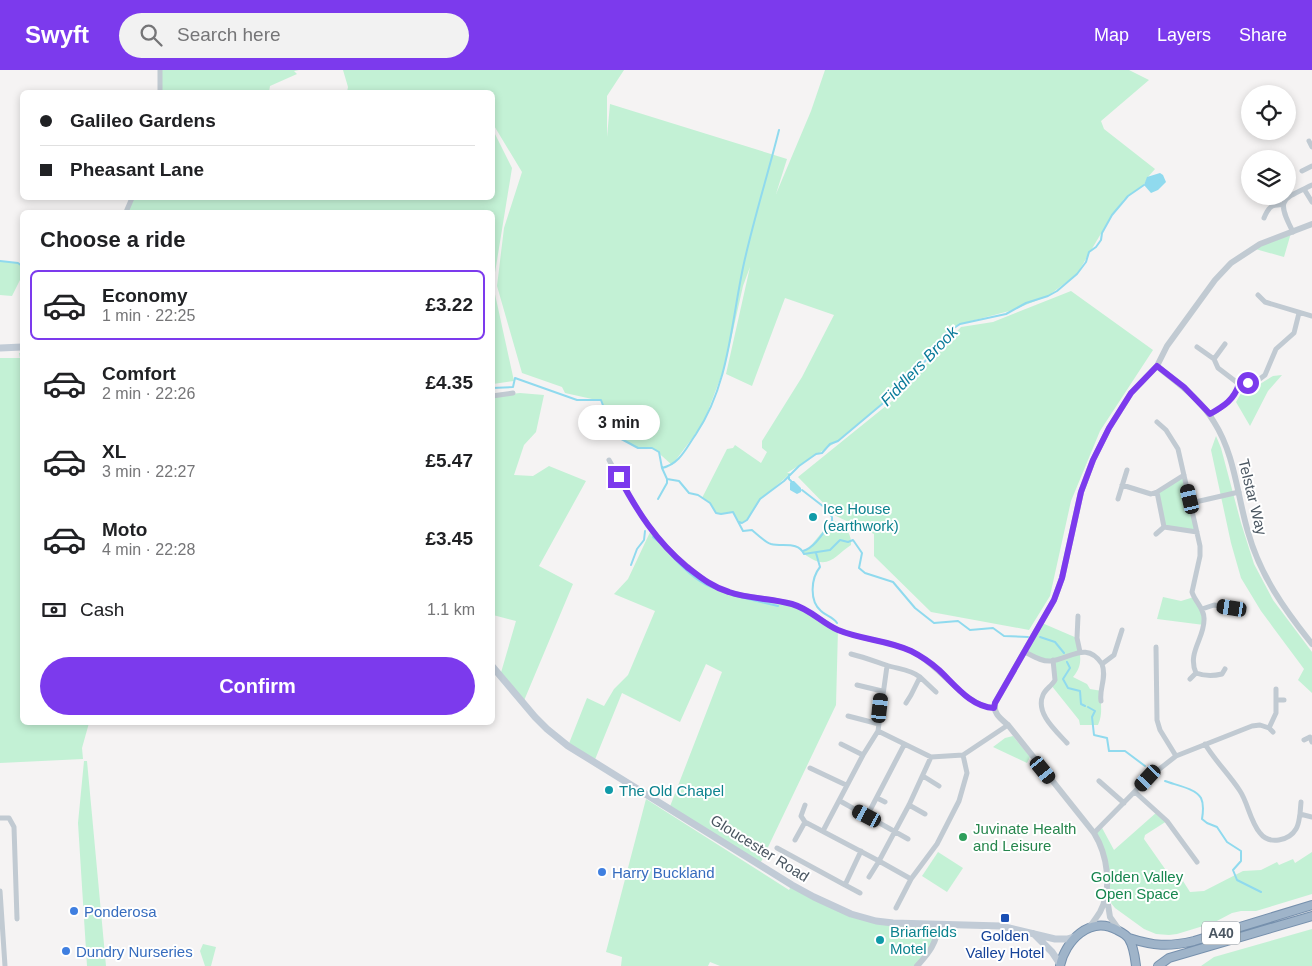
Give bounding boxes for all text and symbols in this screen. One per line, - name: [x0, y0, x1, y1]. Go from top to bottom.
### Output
- search box: [119, 13, 469, 58]
- text: Swyft: [25, 21, 89, 48]
- icon: search: [137, 21, 165, 49]
- text: Search here: [177, 24, 281, 45]
- text: Map: [1094, 25, 1129, 45]
- text: Layers: [1157, 25, 1211, 45]
- text: Share: [1239, 25, 1287, 45]
- map controls: [1241, 85, 1296, 205]
- button: locate: [1241, 85, 1296, 140]
- text: Galileo Gardens: [70, 110, 216, 131]
- button: layers: [1241, 150, 1296, 205]
- text: Pheasant Lane: [70, 159, 204, 180]
- text: Choose a ride: [40, 227, 185, 252]
- icon: car: [42, 283, 87, 328]
- text: Economy: [102, 285, 188, 306]
- text: £3.22: [425, 294, 473, 315]
- text: 1 min · 22:25: [102, 307, 195, 324]
- water label: Fiddlers Brook: [877, 322, 962, 409]
- icon: car: [42, 361, 87, 406]
- text: Comfort: [102, 363, 176, 384]
- text: £4.35: [425, 372, 473, 393]
- route start: [1237, 372, 1259, 394]
- text: 2 min · 22:26: [102, 385, 195, 402]
- callout: 3 min: [578, 404, 660, 440]
- text: 3 min: [598, 414, 640, 431]
- icon: car: [42, 439, 87, 484]
- text: XL: [102, 441, 126, 462]
- text: £5.47: [425, 450, 473, 471]
- street label: Telstar Way: [1235, 457, 1271, 537]
- text: 3 min · 22:27: [102, 463, 195, 480]
- route end: [608, 466, 630, 488]
- car: [1179, 483, 1200, 515]
- place label: Ice House (earthwork): [823, 500, 899, 534]
- marker: Ice House (earthwork): [807, 511, 819, 523]
- icon: car: [42, 517, 87, 562]
- text: Moto: [102, 519, 147, 540]
- text: £3.45: [425, 528, 473, 549]
- text: 4 min · 22:28: [102, 541, 195, 558]
- icon: cash: [40, 596, 68, 624]
- car: [1216, 598, 1247, 618]
- text: Cash: [80, 599, 124, 620]
- text: 1.1 km: [427, 601, 475, 618]
- button: Confirm: [40, 657, 475, 715]
- car: [870, 692, 889, 724]
- car: [1027, 754, 1058, 786]
- car: [1132, 762, 1163, 794]
- place label: The Old Chapel: [619, 782, 724, 799]
- marker: The Old Chapel: [603, 784, 615, 796]
- car: [850, 802, 883, 830]
- street label: Gloucester Road: [708, 811, 812, 885]
- place label: Juvinate Health and Leisure: [973, 820, 1076, 854]
- marker: Juvinate Health and Leisure: [957, 831, 969, 843]
- place label: Harry Buckland: [612, 864, 715, 881]
- marker: Harry Buckland: [596, 866, 608, 878]
- park label: Golden Valley Open Space: [1091, 868, 1184, 902]
- place label: Ponderosa: [84, 903, 157, 920]
- marker: Ponderosa: [68, 905, 80, 917]
- marker: Golden Valley Hotel: [999, 912, 1011, 924]
- road number: A40: [1202, 921, 1240, 944]
- place label: Briarfields Motel: [890, 923, 957, 957]
- place label: Golden Valley Hotel: [966, 927, 1044, 961]
- marker: Briarfields Motel: [874, 934, 886, 946]
- place label: Dundry Nurseries: [76, 943, 193, 960]
- marker: Dundry Nurseries: [60, 945, 72, 957]

